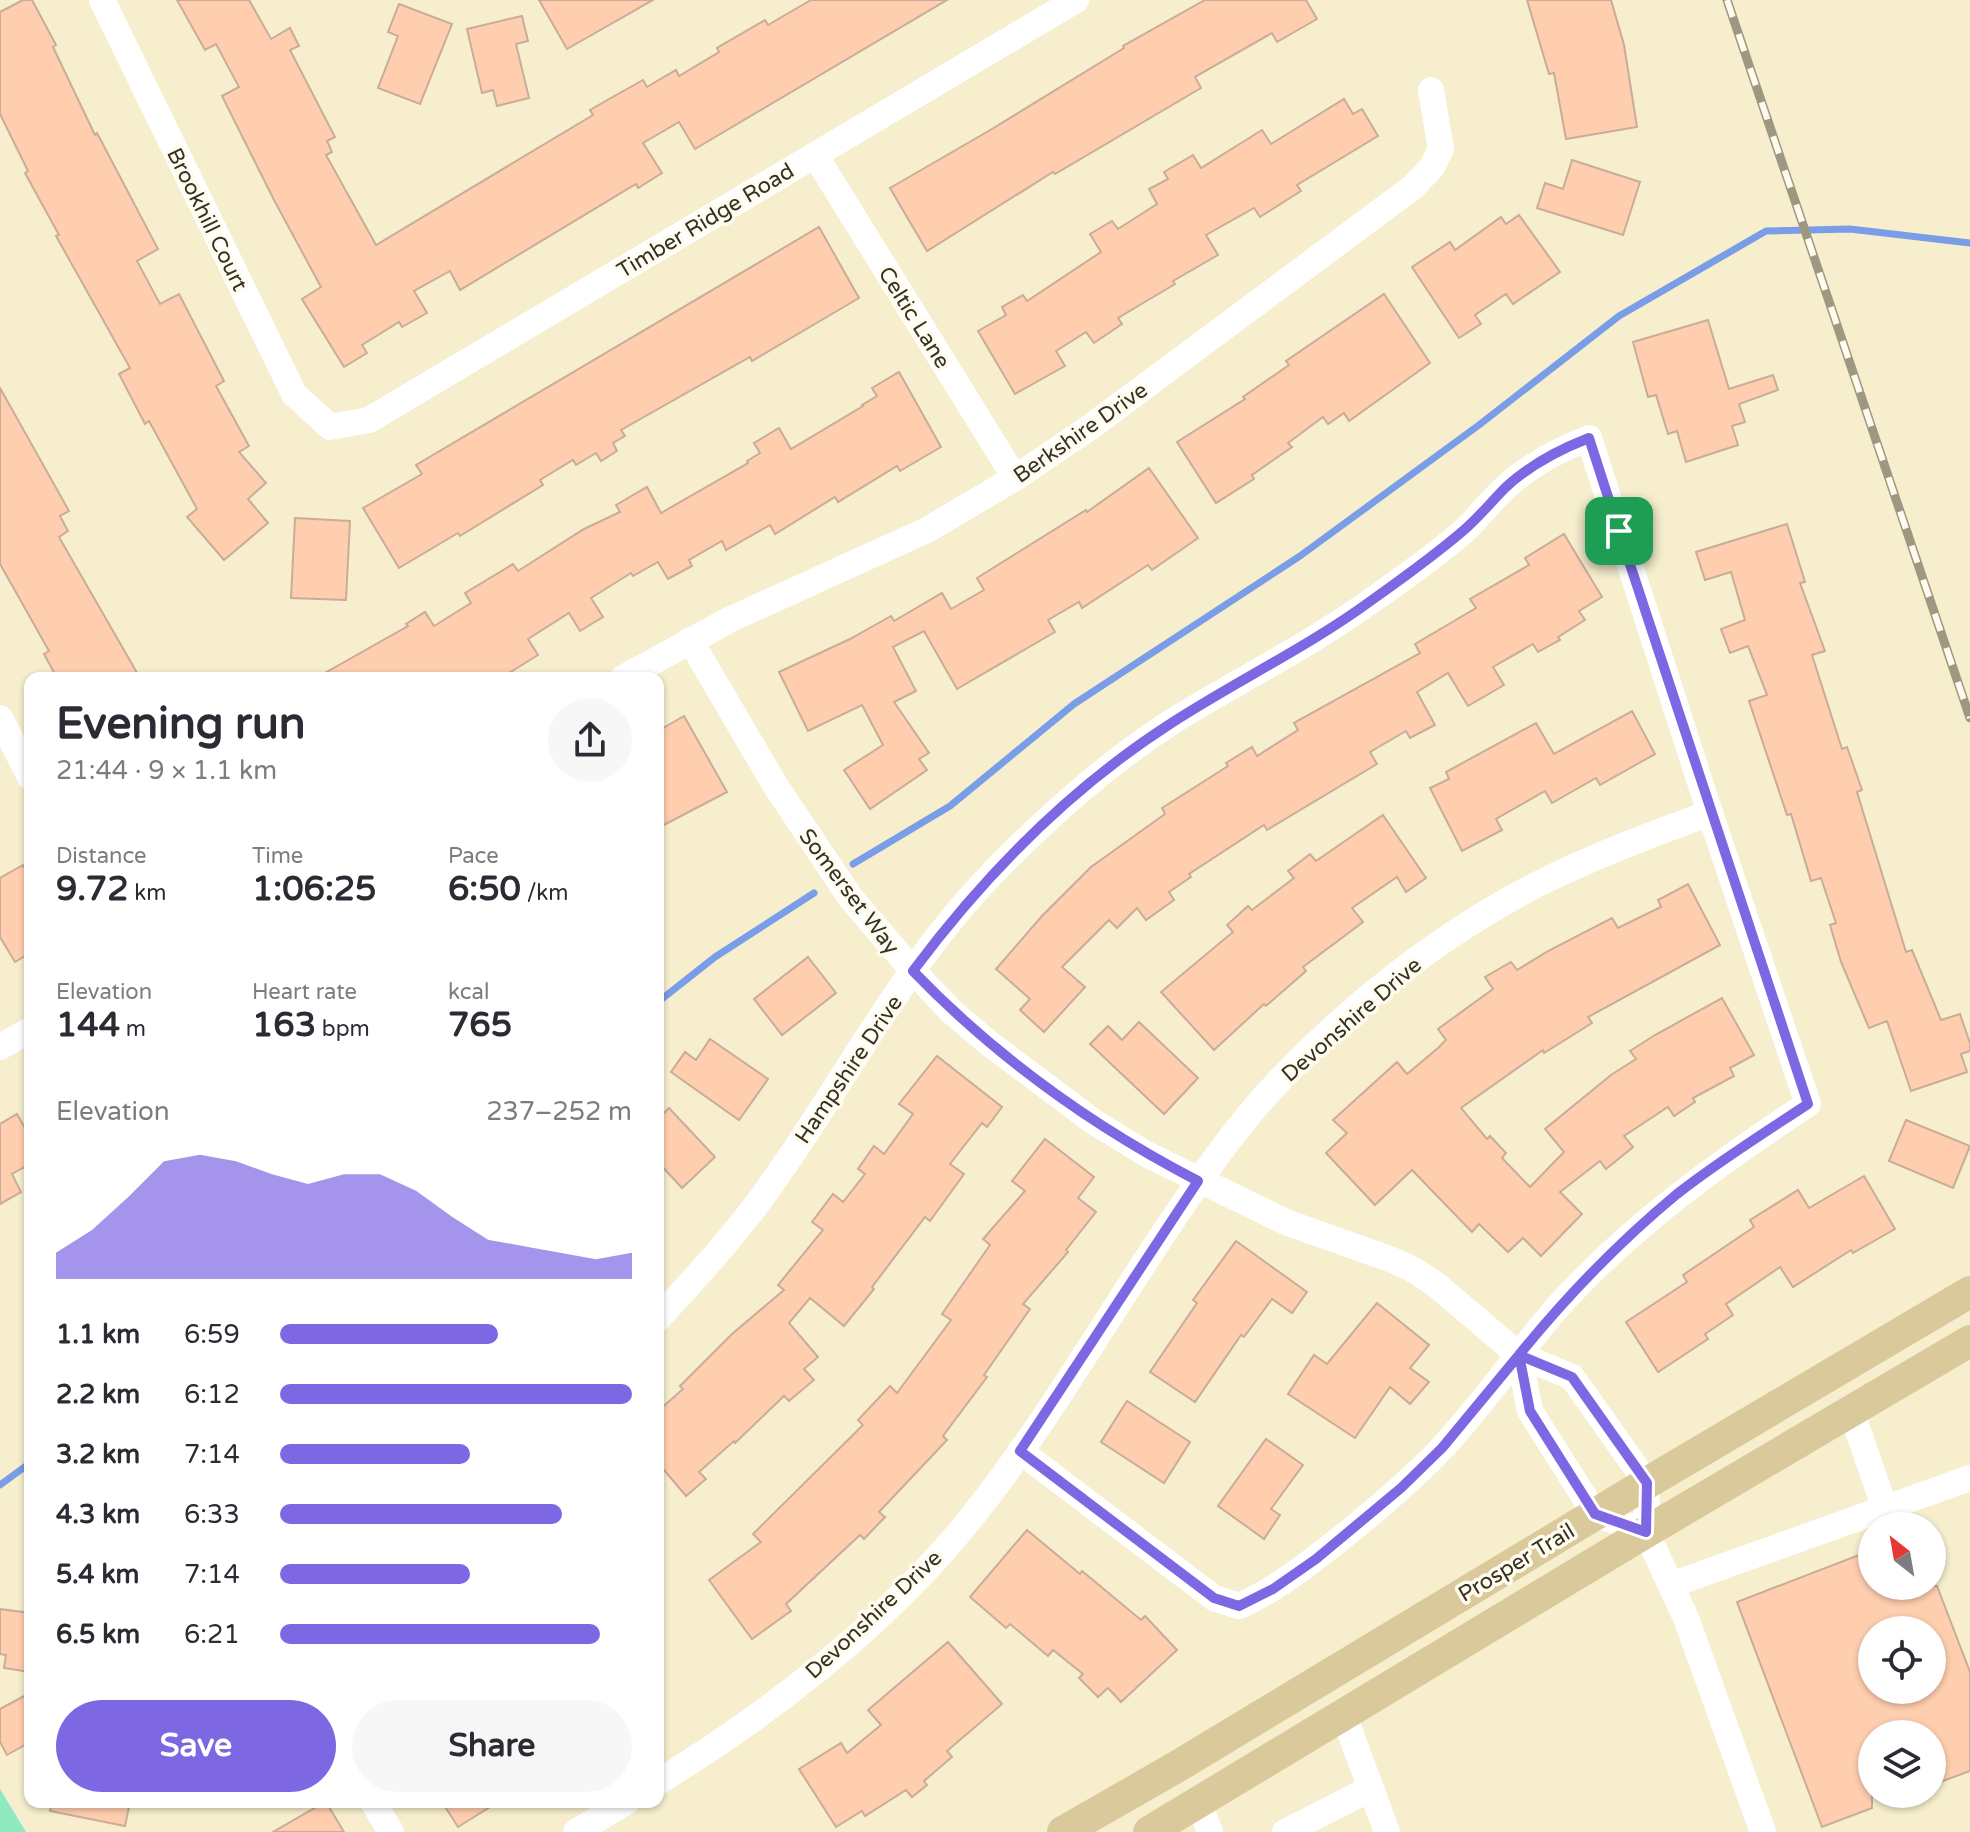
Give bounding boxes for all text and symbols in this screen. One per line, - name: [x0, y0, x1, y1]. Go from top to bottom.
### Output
- street label: Brookhill Court: [161, 144, 253, 295]
- street label: Timber Ridge Road: [612, 158, 799, 284]
- street label: Celtic Lane: [873, 262, 956, 373]
- street label: Berkshire Drive: [1008, 377, 1153, 489]
- pin: [1585, 497, 1653, 565]
- icon: arrive: [1597, 509, 1641, 553]
- text: Evening run: [56, 698, 305, 751]
- button: share: [548, 698, 632, 782]
- text: 21:44 · 9 × 1.1 km: [56, 755, 277, 786]
- street label: Somerset Way: [794, 824, 905, 960]
- text: Distance: [56, 843, 147, 869]
- text: Time: [252, 843, 303, 869]
- text: Pace: [448, 843, 499, 869]
- text: 9.72: [56, 869, 129, 910]
- text: 1:06:25: [252, 869, 376, 910]
- text: 6:50: [448, 869, 521, 910]
- text: km: [129, 880, 166, 906]
- text: /km: [521, 880, 569, 906]
- street label: Devonshire Drive: [1276, 952, 1427, 1088]
- text: Elevation: [56, 979, 152, 1005]
- text: Heart rate: [252, 979, 357, 1005]
- text: kcal: [448, 979, 489, 1005]
- street label: Hampshire Drive: [790, 991, 908, 1149]
- text: 144: [56, 1005, 120, 1046]
- text: 163: [252, 1005, 316, 1046]
- text: 765: [448, 1005, 512, 1046]
- text: m: [120, 1016, 146, 1042]
- text: bpm: [316, 1016, 370, 1042]
- text: Elevation: [56, 1096, 170, 1127]
- text: 237–252 m: [486, 1096, 632, 1127]
- text: 1.1 km: [56, 1319, 140, 1350]
- text: 6:59: [184, 1319, 240, 1350]
- text: 2.2 km: [56, 1379, 140, 1410]
- text: 6:12: [184, 1379, 240, 1410]
- text: 3.2 km: [56, 1439, 140, 1470]
- text: 7:14: [184, 1439, 240, 1470]
- text: 4.3 km: [56, 1499, 140, 1530]
- text: 6:33: [184, 1499, 240, 1530]
- north arrow: [1858, 1512, 1946, 1600]
- map controls: [1858, 1512, 1946, 1808]
- street label: Prosper Trail: [1454, 1518, 1579, 1608]
- street label: Devonshire Drive: [800, 1545, 947, 1684]
- text: 5.4 km: [56, 1559, 139, 1590]
- text: 7:14: [184, 1559, 240, 1590]
- button: locate: [1858, 1616, 1946, 1704]
- text: 6.5 km: [56, 1619, 140, 1650]
- text: 6:21: [184, 1619, 240, 1650]
- button: Save: [56, 1700, 336, 1792]
- button: Share: [352, 1700, 632, 1792]
- button: layers: [1858, 1720, 1946, 1808]

